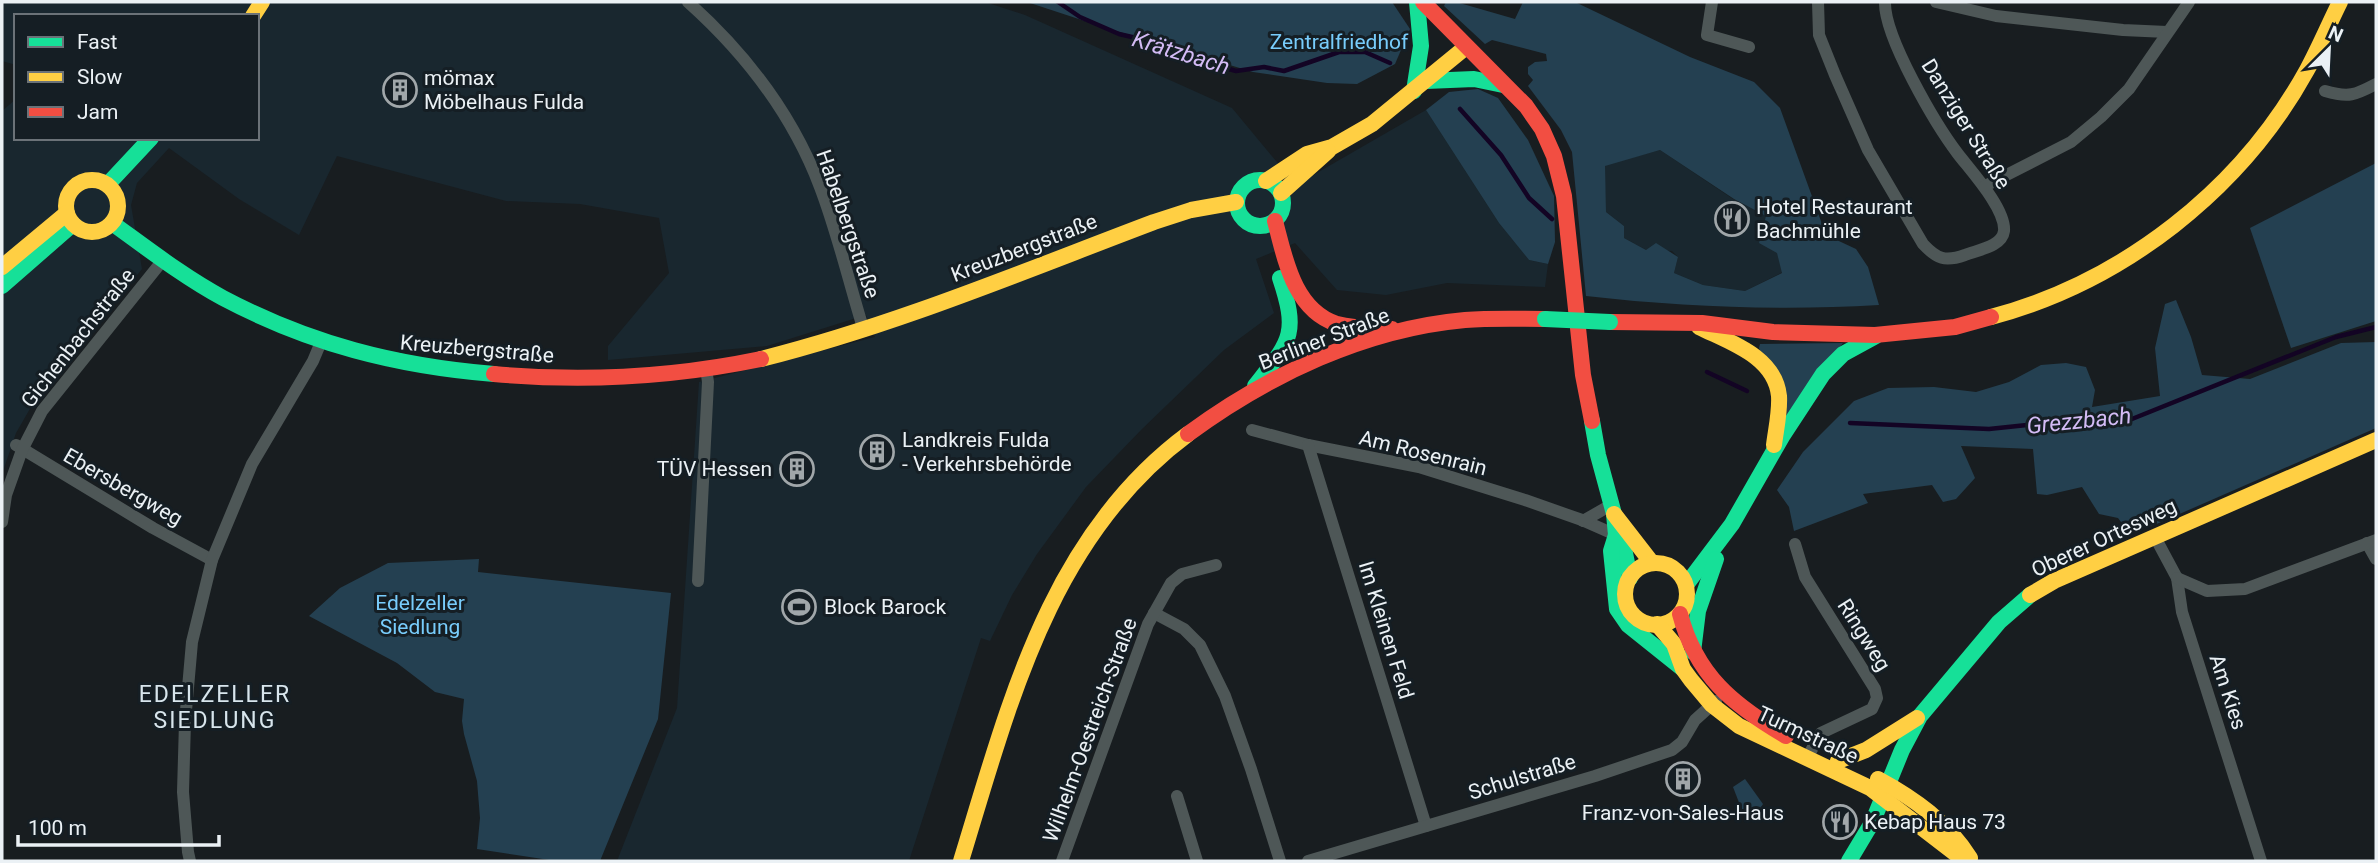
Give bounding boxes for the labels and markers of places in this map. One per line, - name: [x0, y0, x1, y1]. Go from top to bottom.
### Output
- place label: mömax Möbelhaus Fulda: [424, 66, 584, 114]
- building icon: mömax Möbelhaus Fulda: [381, 71, 419, 109]
- place label: Hotel Restaurant Bachmühle: [1756, 195, 1913, 243]
- restaurant icon: Hotel Restaurant Bachmühle: [1713, 200, 1751, 238]
- place label: Landkreis Fulda - Verkehrsbehörde: [902, 428, 1072, 476]
- building icon: Landkreis Fulda - Verkehrsbehörde: [858, 433, 896, 471]
- building icon: TÜV Hessen: [778, 450, 816, 488]
- place label: TÜV Hessen: [657, 457, 772, 481]
- sports icon: Block Barock: [780, 588, 818, 626]
- place label: Block Barock: [824, 595, 946, 619]
- building icon: Franz-von-Sales-Haus: [1664, 760, 1702, 798]
- place label: Franz-von-Sales-Haus: [1582, 801, 1784, 825]
- restaurant icon: Kebap Haus 73: [1821, 803, 1859, 841]
- place label: Kebap Haus 73: [1864, 810, 2006, 834]

